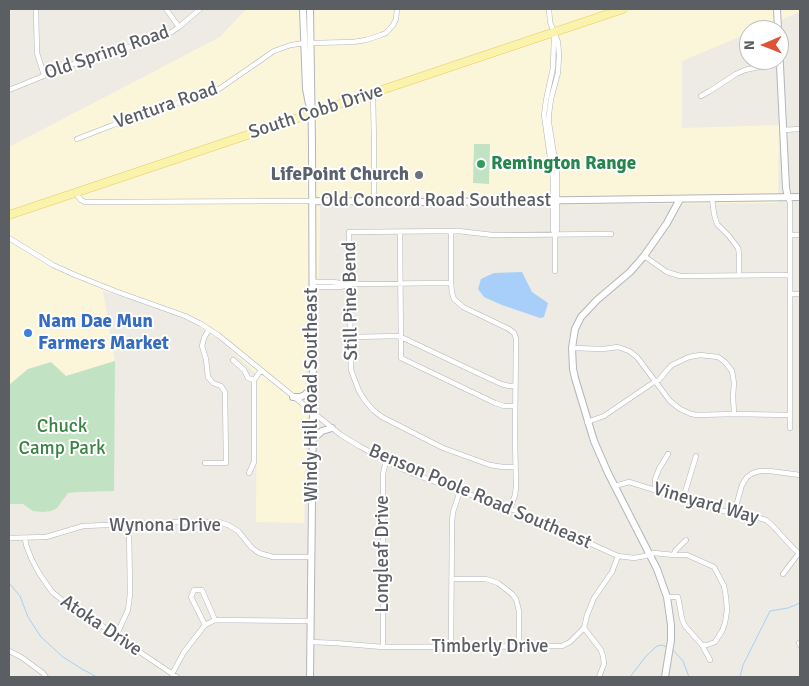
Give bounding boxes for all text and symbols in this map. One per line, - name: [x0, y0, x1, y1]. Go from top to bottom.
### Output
- north arrow: [739, 20, 789, 70]
- street label: Old Spring Road: [42, 21, 172, 85]
- text: N: [741, 40, 758, 50]
- street label: Ventura Road: [111, 78, 221, 134]
- street label: South Cobb Drive: [246, 80, 386, 144]
- place label: Remington Range: [491, 153, 636, 175]
- marker: Remington Range: [475, 158, 487, 170]
- place label: LifePoint Church: [271, 164, 409, 186]
- marker: LifePoint Church: [413, 169, 425, 181]
- street label: Old Concord Road Southeast: [321, 190, 551, 212]
- street label: Still Pine Bend: [339, 241, 363, 361]
- street label: Windy Hill Road Southeast: [301, 288, 323, 502]
- place label: Nam Dae Mun Farmers Market: [38, 311, 169, 355]
- marker: Nam Dae Mun Farmers Market: [22, 327, 34, 339]
- park label: Chuck Camp Park: [19, 416, 105, 460]
- street label: Benson Poole Road Southeast: [365, 440, 595, 554]
- street label: Vineyard Way: [651, 478, 761, 530]
- street label: Longleaf Drive: [372, 495, 394, 613]
- street label: Wynona Drive: [109, 515, 221, 537]
- street label: Atoka Drive: [56, 590, 146, 662]
- street label: Timberly Drive: [431, 636, 549, 658]

